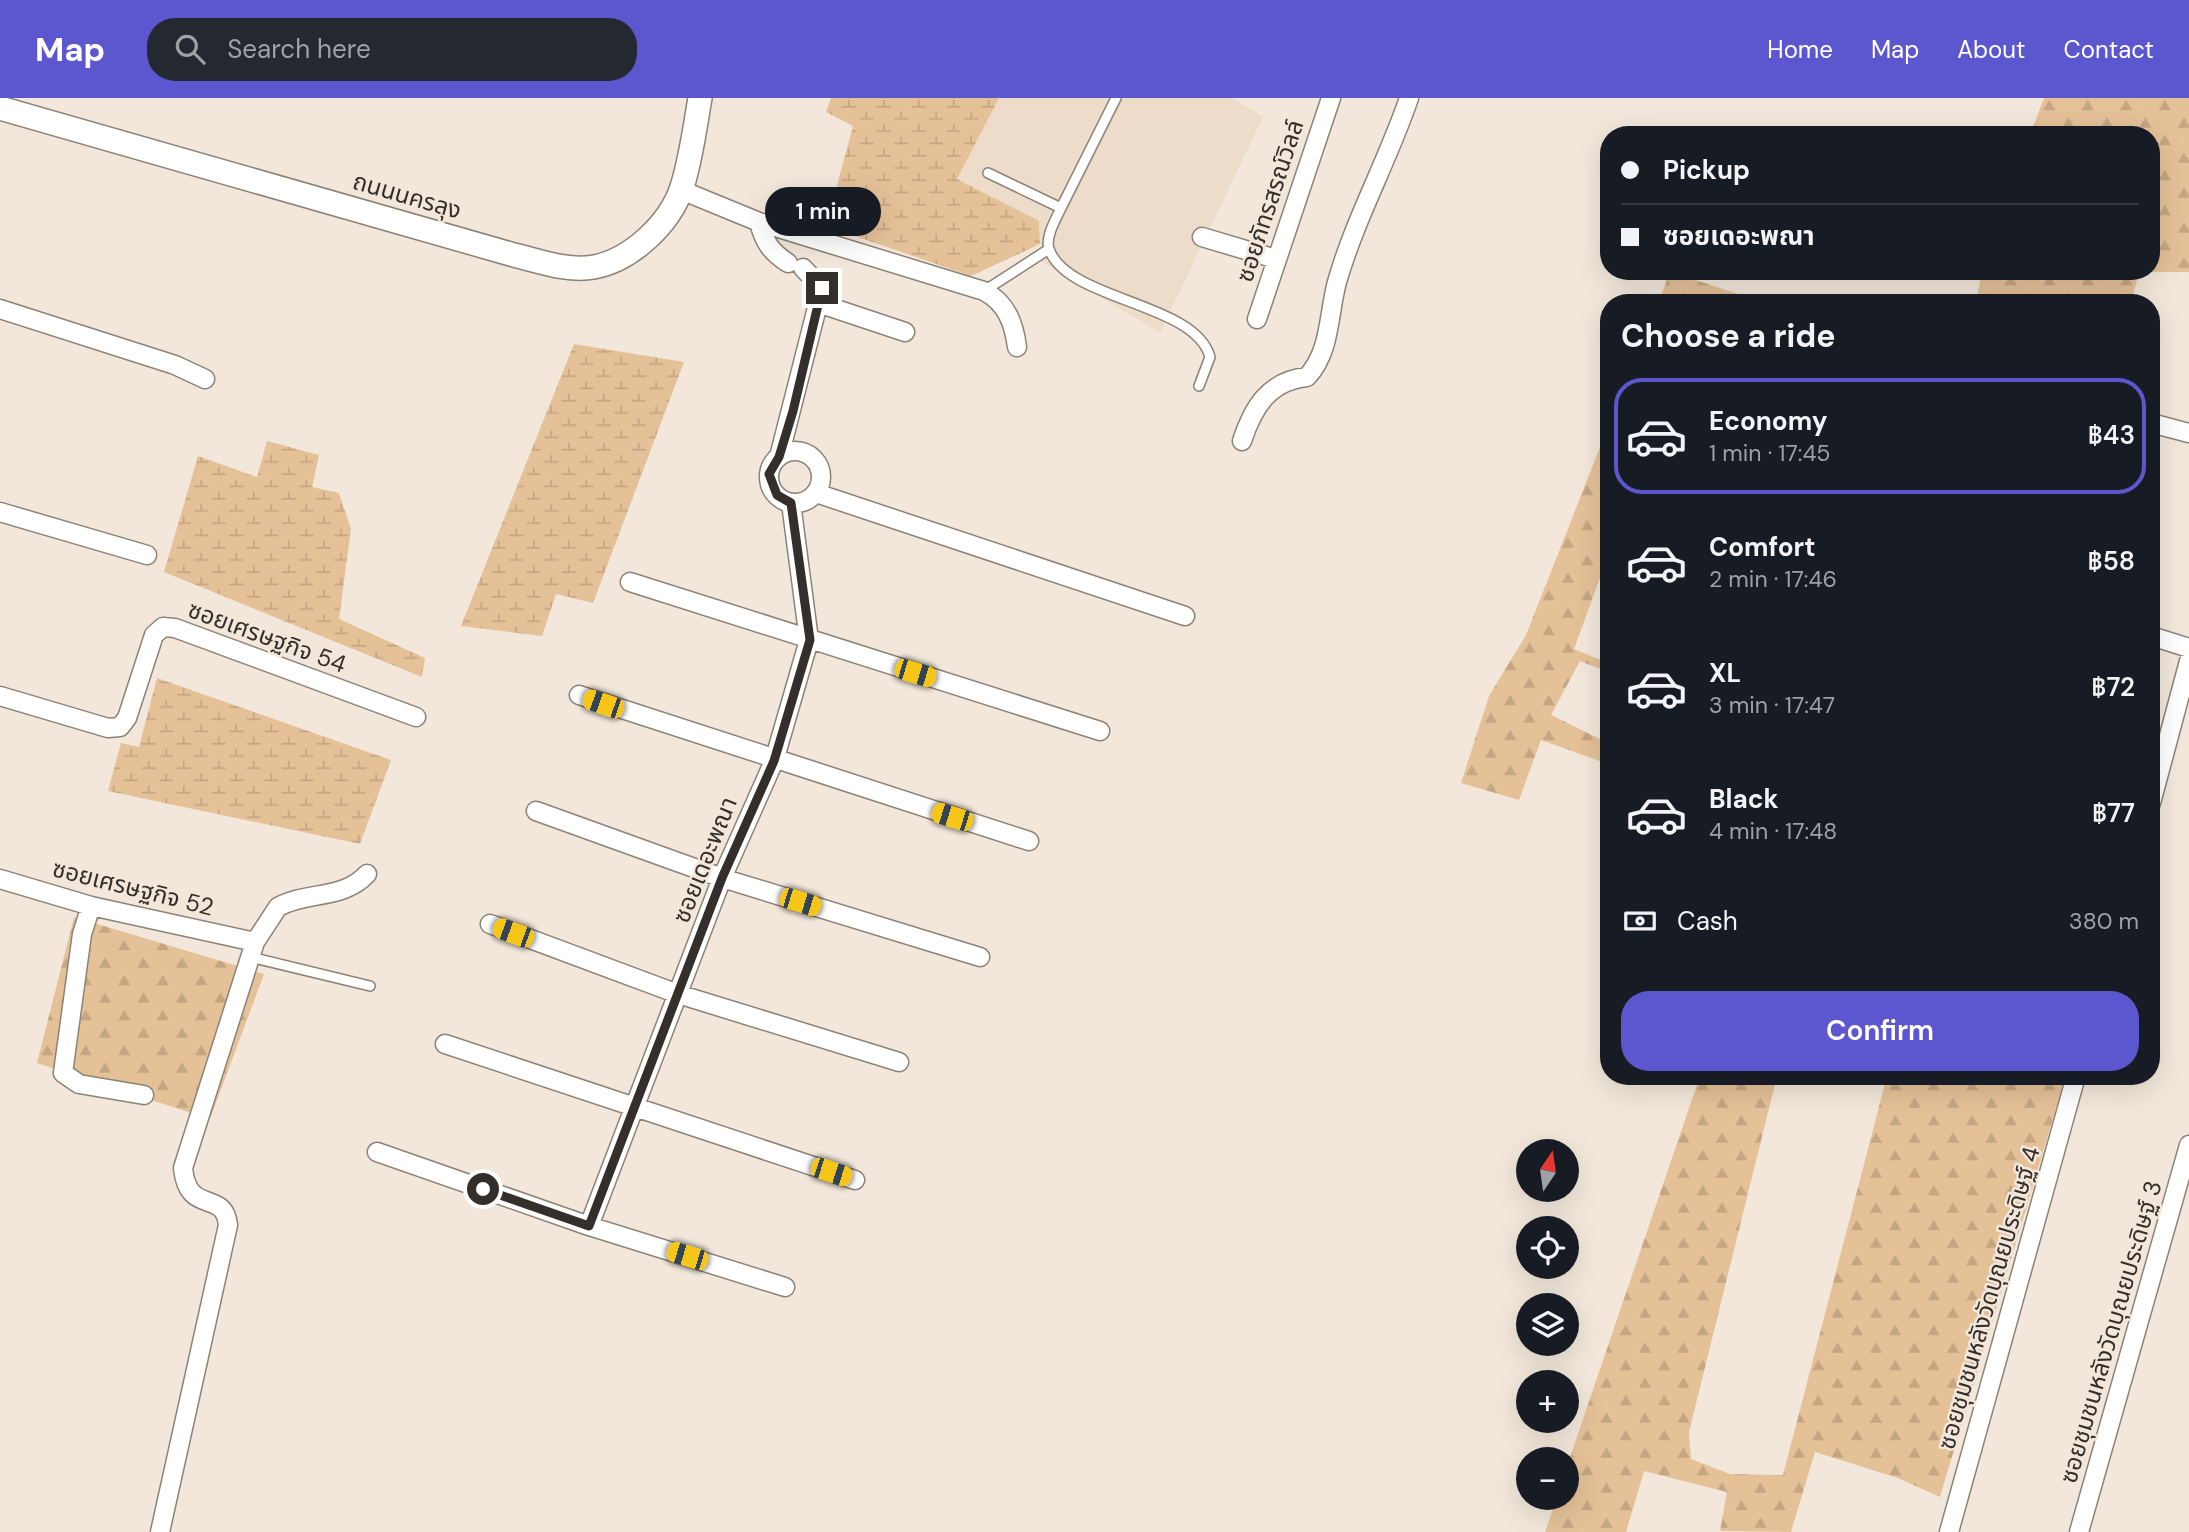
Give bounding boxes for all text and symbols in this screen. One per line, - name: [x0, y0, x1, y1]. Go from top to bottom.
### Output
- search box: [147, 18, 637, 81]
- text: Map: [35, 28, 105, 71]
- icon: search: [171, 30, 209, 68]
- text: Search here: [227, 32, 371, 66]
- text: Home: [1767, 34, 1833, 65]
- text: Map: [1871, 34, 1919, 65]
- text: About: [1957, 34, 2026, 65]
- text: Contact: [2064, 34, 2154, 65]
- street label: ซอยภัทรสรณ์วิลล์: [1229, 116, 1310, 286]
- text: Pickup: [1663, 153, 1750, 187]
- street label: ถนนนครลุง: [349, 165, 465, 226]
- callout: 1 min: [764, 186, 880, 236]
- text: 1 min: [796, 196, 850, 226]
- text: ซอยเดอะพณา: [1663, 219, 1815, 253]
- route end: [806, 272, 838, 304]
- text: Choose a ride: [1621, 315, 1836, 357]
- text: Economy: [1709, 404, 1827, 438]
- icon: car: [1625, 405, 1688, 468]
- text: ฿43: [2088, 418, 2135, 452]
- text: 1 min · 17:45: [1709, 438, 1830, 468]
- text: Comfort: [1709, 530, 1815, 564]
- icon: car: [1625, 531, 1688, 594]
- text: ฿58: [2088, 544, 2135, 578]
- text: 2 min · 17:46: [1709, 564, 1837, 594]
- street label: ซอยเศรษฐกิจ 54: [184, 594, 351, 680]
- text: XL: [1709, 656, 1741, 690]
- car: [892, 657, 939, 689]
- icon: car: [1625, 657, 1688, 720]
- text: ฿72: [2091, 670, 2135, 704]
- car: [580, 687, 627, 721]
- text: 3 min · 17:47: [1709, 690, 1835, 720]
- text: Black: [1709, 782, 1779, 816]
- icon: car: [1625, 783, 1688, 846]
- street label: ซอยเดอะพณา: [665, 792, 744, 927]
- text: ฿77: [2092, 796, 2135, 830]
- car: [929, 801, 976, 833]
- text: 4 min · 17:48: [1709, 816, 1837, 846]
- street label: ซอยเศรษฐกิจ 52: [49, 853, 217, 923]
- car: [777, 886, 824, 918]
- icon: cash: [1621, 902, 1659, 940]
- text: Cash: [1677, 904, 1738, 938]
- text: 380 m: [2069, 906, 2139, 936]
- car: [490, 916, 537, 950]
- button: Confirm: [1621, 991, 2139, 1071]
- north arrow: [1516, 1139, 1578, 1202]
- map controls: [1516, 1139, 1579, 1510]
- street label: ซอยชุมชนหลังวัดบุณยประดิษฐ์ 4: [1930, 1143, 2047, 1453]
- car: [808, 1156, 855, 1188]
- route start: [467, 1173, 499, 1205]
- street label: ซอยชุมชนหลังวัดบุณยประดิษฐ์ 3: [2052, 1177, 2169, 1487]
- button: locate: [1516, 1216, 1579, 1279]
- car: [664, 1240, 711, 1272]
- button: layers: [1516, 1293, 1579, 1356]
- button: +: [1516, 1370, 1579, 1433]
- button: −: [1516, 1447, 1579, 1510]

